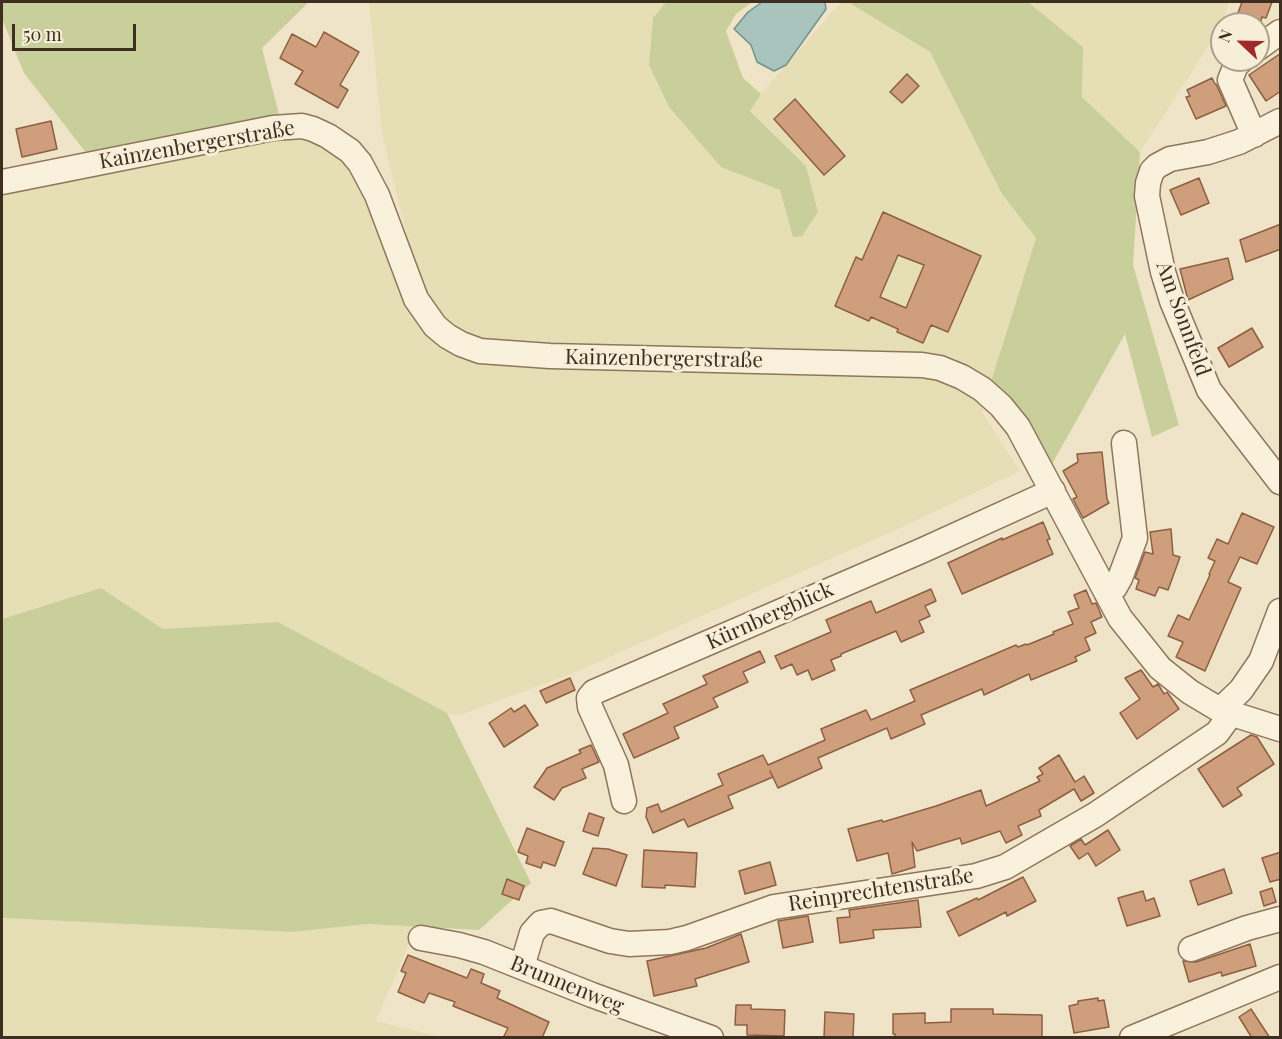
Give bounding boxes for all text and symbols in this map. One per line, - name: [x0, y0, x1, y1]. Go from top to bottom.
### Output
- scale bar: [15, 12, 140, 50]
- north arrow: [1210, 12, 1270, 72]
- text: 50 m: [23, 22, 62, 46]
- text: N: [1213, 27, 1237, 45]
- street label: Kainzenbergerstraße: [97, 115, 297, 175]
- street label: Am Sonnfeld: [1151, 258, 1215, 380]
- street label: Kainzenbergerstraße: [565, 345, 763, 373]
- street label: Kürnbergblick: [703, 577, 837, 655]
- street label: Reinprechtenstraße: [787, 863, 975, 917]
- street label: Brunnenweg: [507, 951, 627, 1019]

